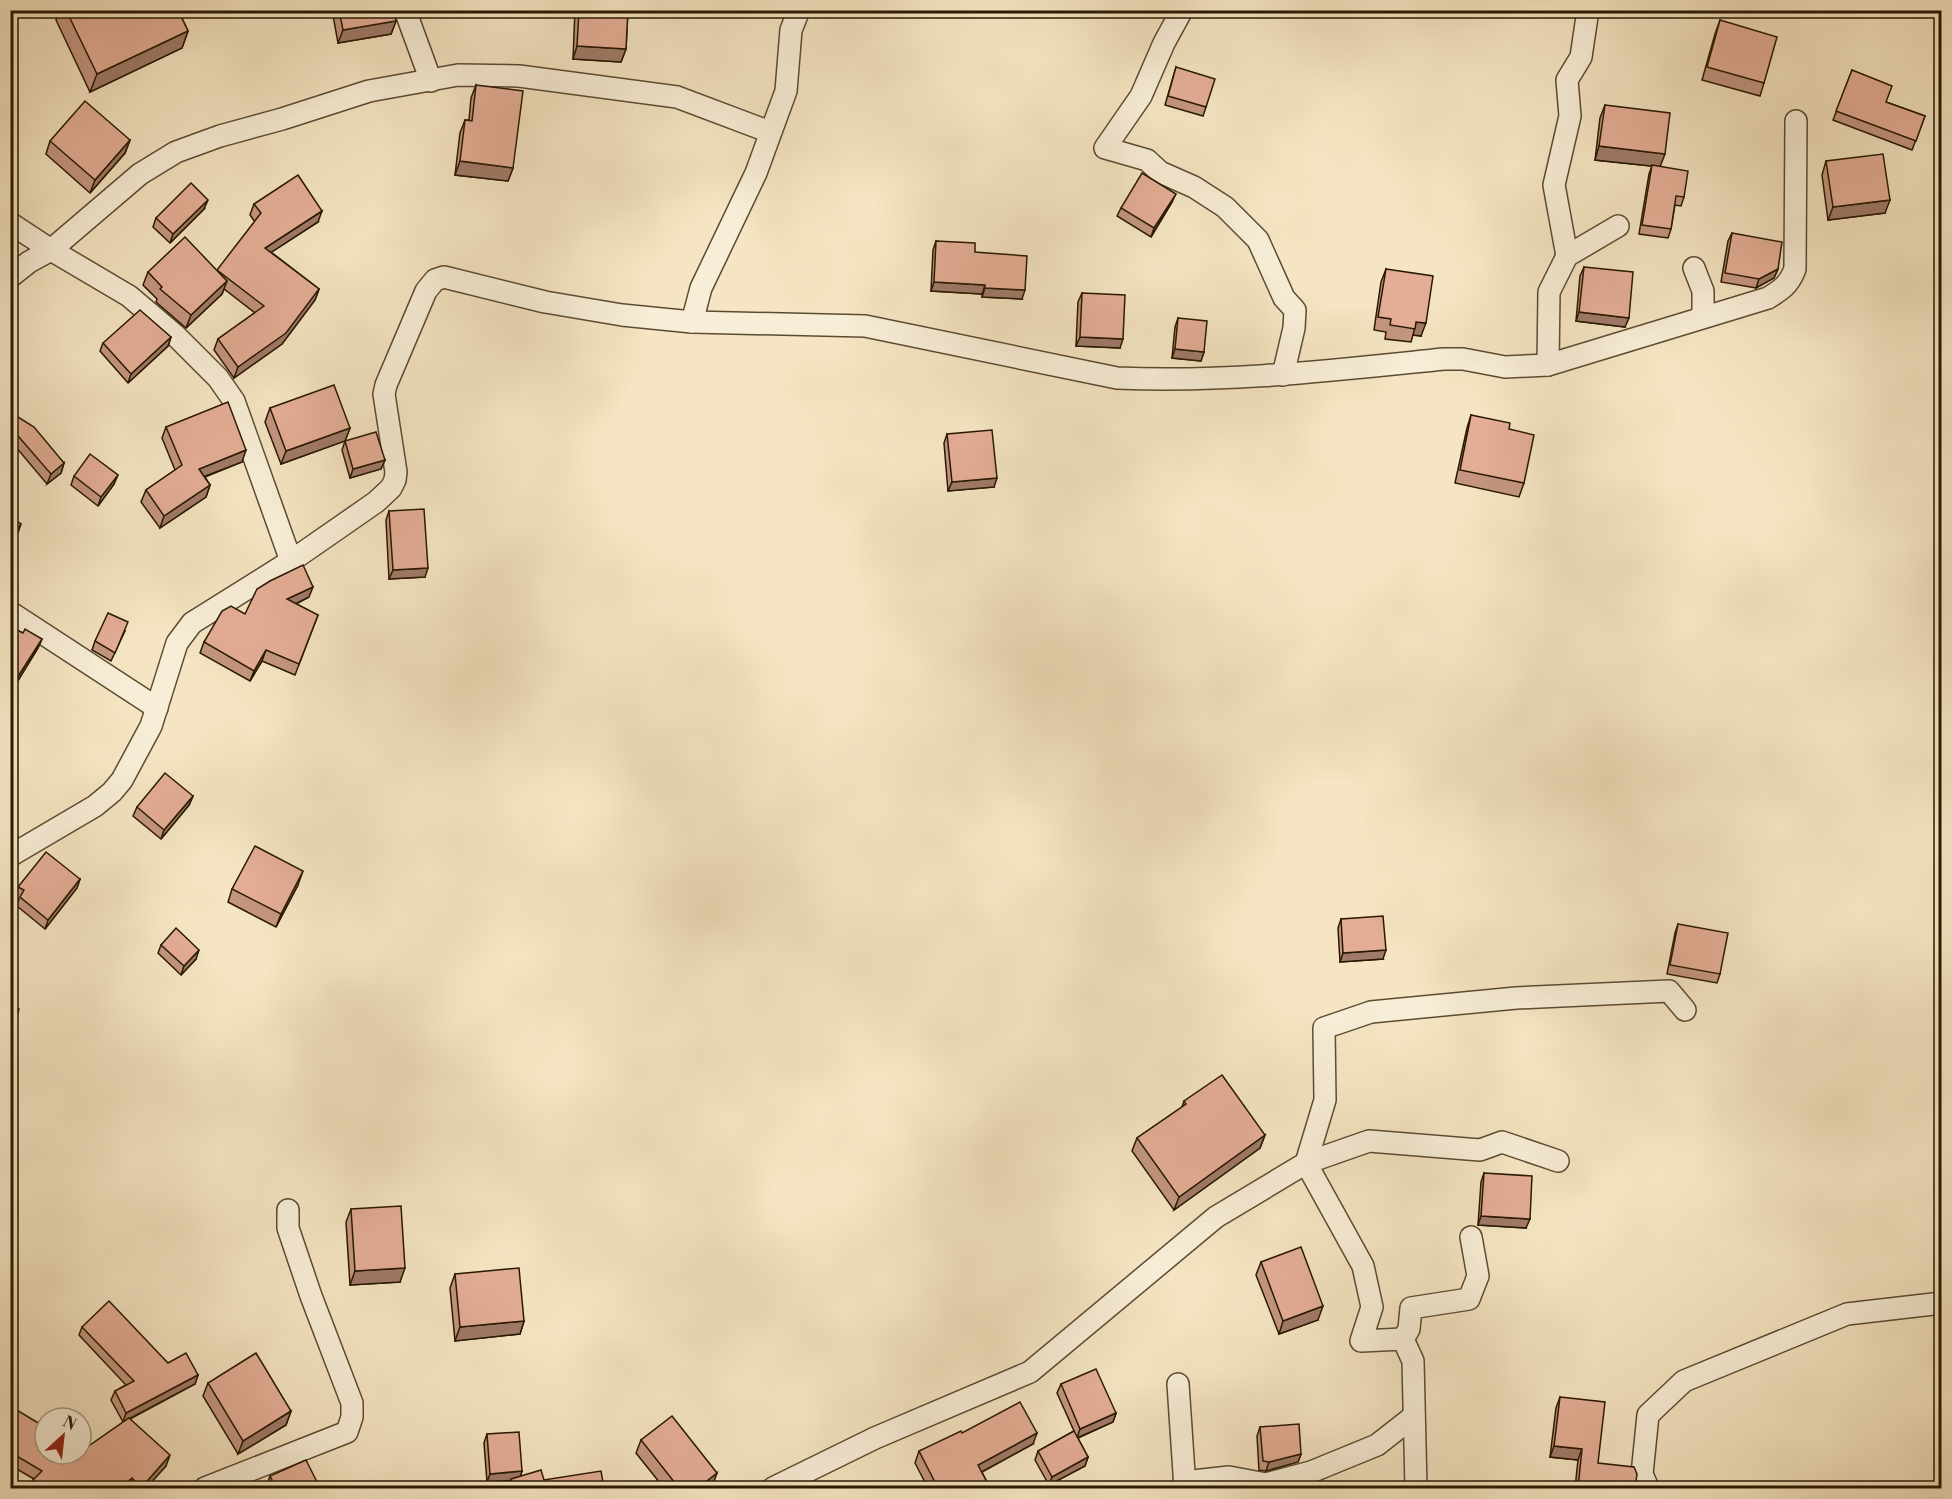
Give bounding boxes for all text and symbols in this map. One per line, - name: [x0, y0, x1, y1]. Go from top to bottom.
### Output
- north arrow: [33, 1406, 93, 1466]
- text: N: [59, 1412, 80, 1435]

